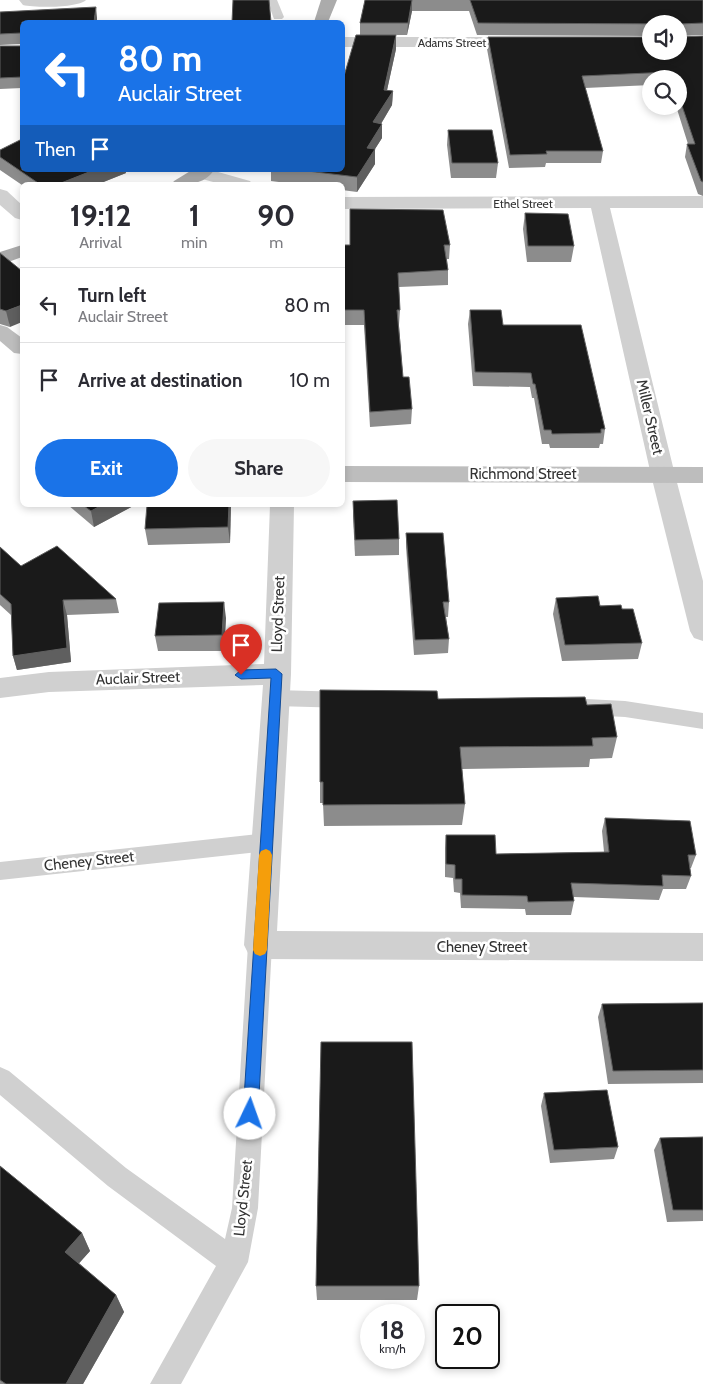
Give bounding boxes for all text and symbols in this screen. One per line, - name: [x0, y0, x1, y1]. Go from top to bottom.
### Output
- map controls: [642, 15, 687, 115]
- button: sound: [642, 15, 687, 60]
- street label: Adams Street: [418, 35, 486, 50]
- text: 80 m: [118, 37, 202, 80]
- icon: left: [35, 40, 100, 105]
- button: search: [642, 70, 687, 115]
- text: Auclair Street: [118, 80, 242, 107]
- icon: arrive: [86, 135, 114, 163]
- text: Then: [35, 138, 76, 161]
- street label: Ethel Street: [493, 196, 553, 211]
- text: 19:12: [70, 197, 131, 234]
- text: 1: [189, 197, 200, 234]
- text: 90: [257, 197, 295, 234]
- text: Arrival: [79, 233, 122, 252]
- text: min: [181, 233, 207, 252]
- text: m: [269, 233, 283, 252]
- text: Turn left: [78, 284, 146, 307]
- icon: left: [35, 291, 63, 319]
- text: 80 m: [284, 294, 330, 317]
- text: Auclair Street: [78, 307, 168, 326]
- icon: arrive: [35, 366, 63, 394]
- text: Arrive at destination: [78, 369, 242, 392]
- text: 10 m: [290, 369, 330, 392]
- street label: Miller Street: [633, 378, 667, 456]
- button: Exit: [35, 439, 178, 497]
- button: Share: [188, 439, 330, 497]
- street label: Richmond Street: [469, 465, 577, 483]
- street label: Lloyd Street: [268, 575, 288, 653]
- pin: [220, 624, 262, 675]
- icon: arrive: [227, 631, 255, 659]
- street label: Auclair Street: [96, 668, 180, 688]
- street label: Cheney Street: [43, 847, 135, 875]
- street label: Cheney Street: [437, 938, 527, 956]
- position arrow: [223, 1087, 275, 1139]
- street label: Lloyd Street: [230, 1159, 256, 1237]
- speed limit sign: 20: [435, 1304, 500, 1369]
- text: 18: [380, 1315, 405, 1345]
- text: km/h: [379, 1341, 406, 1356]

